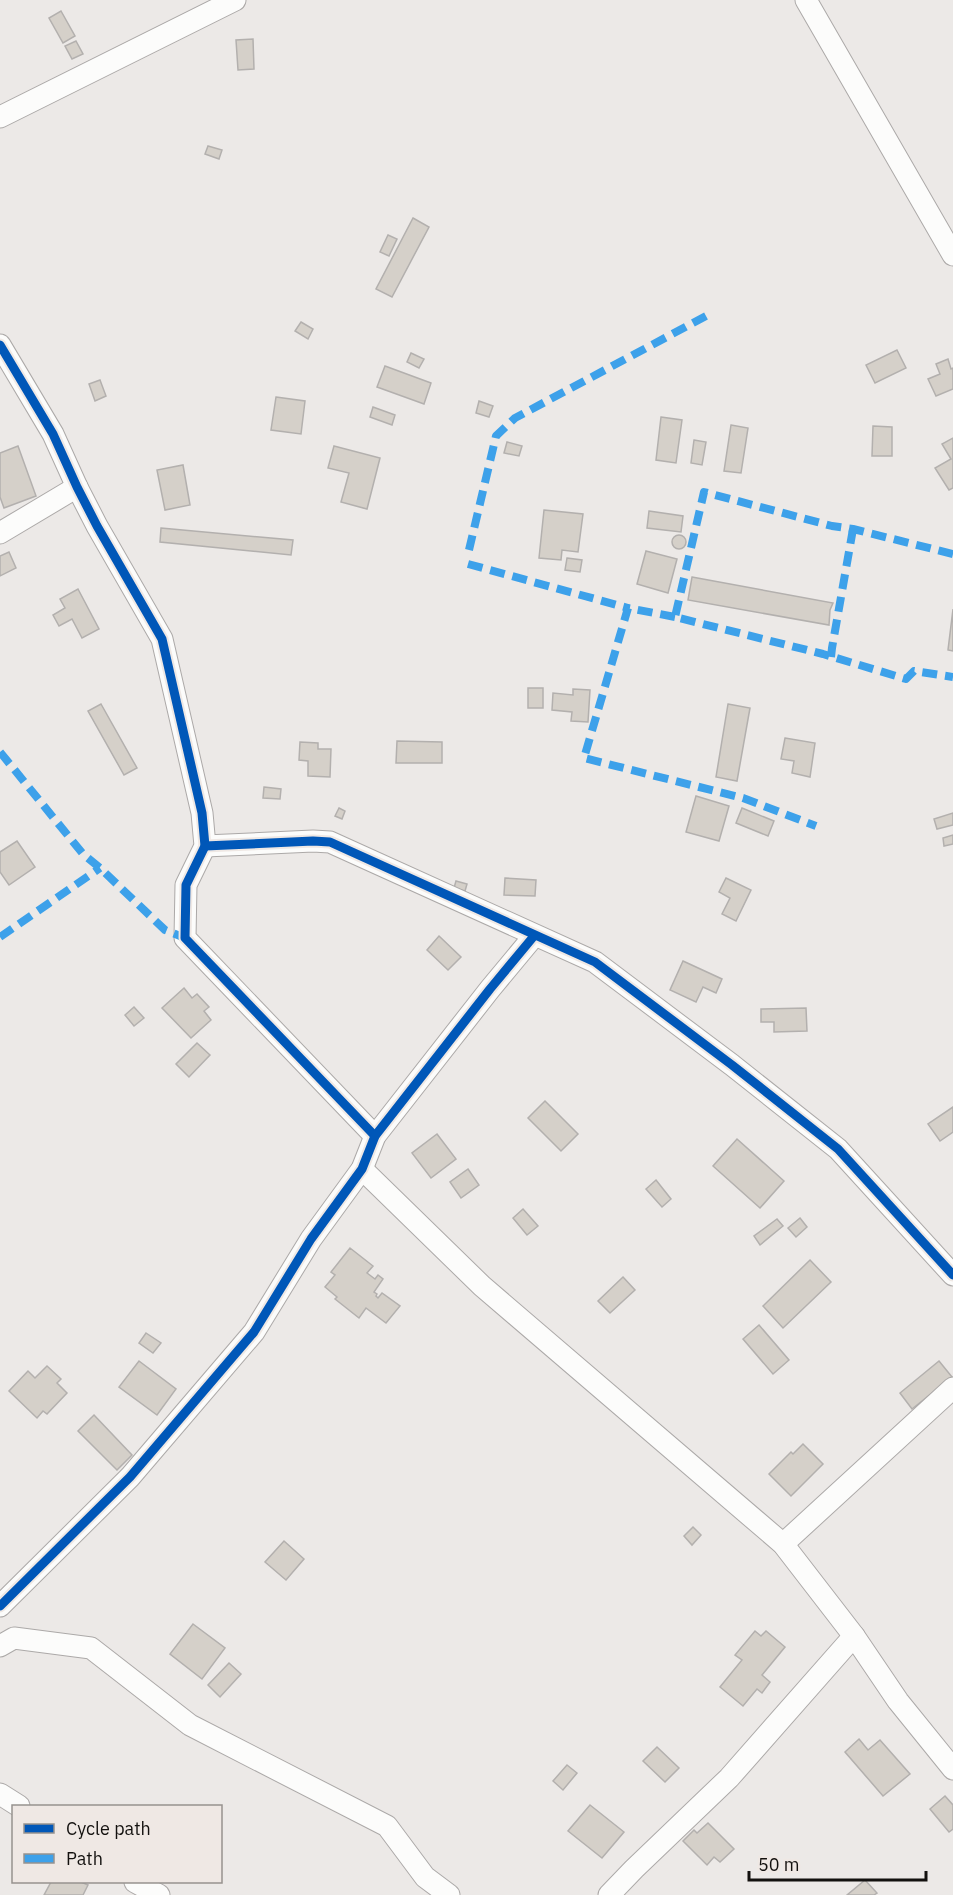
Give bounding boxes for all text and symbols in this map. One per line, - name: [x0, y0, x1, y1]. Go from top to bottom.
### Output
- legend: [12, 1805, 222, 1883]
- text: Cycle path: [66, 1817, 151, 1840]
- scale bar: [749, 1844, 926, 1882]
- text: Path: [66, 1847, 103, 1870]
- text: 50 m: [758, 1853, 800, 1876]

